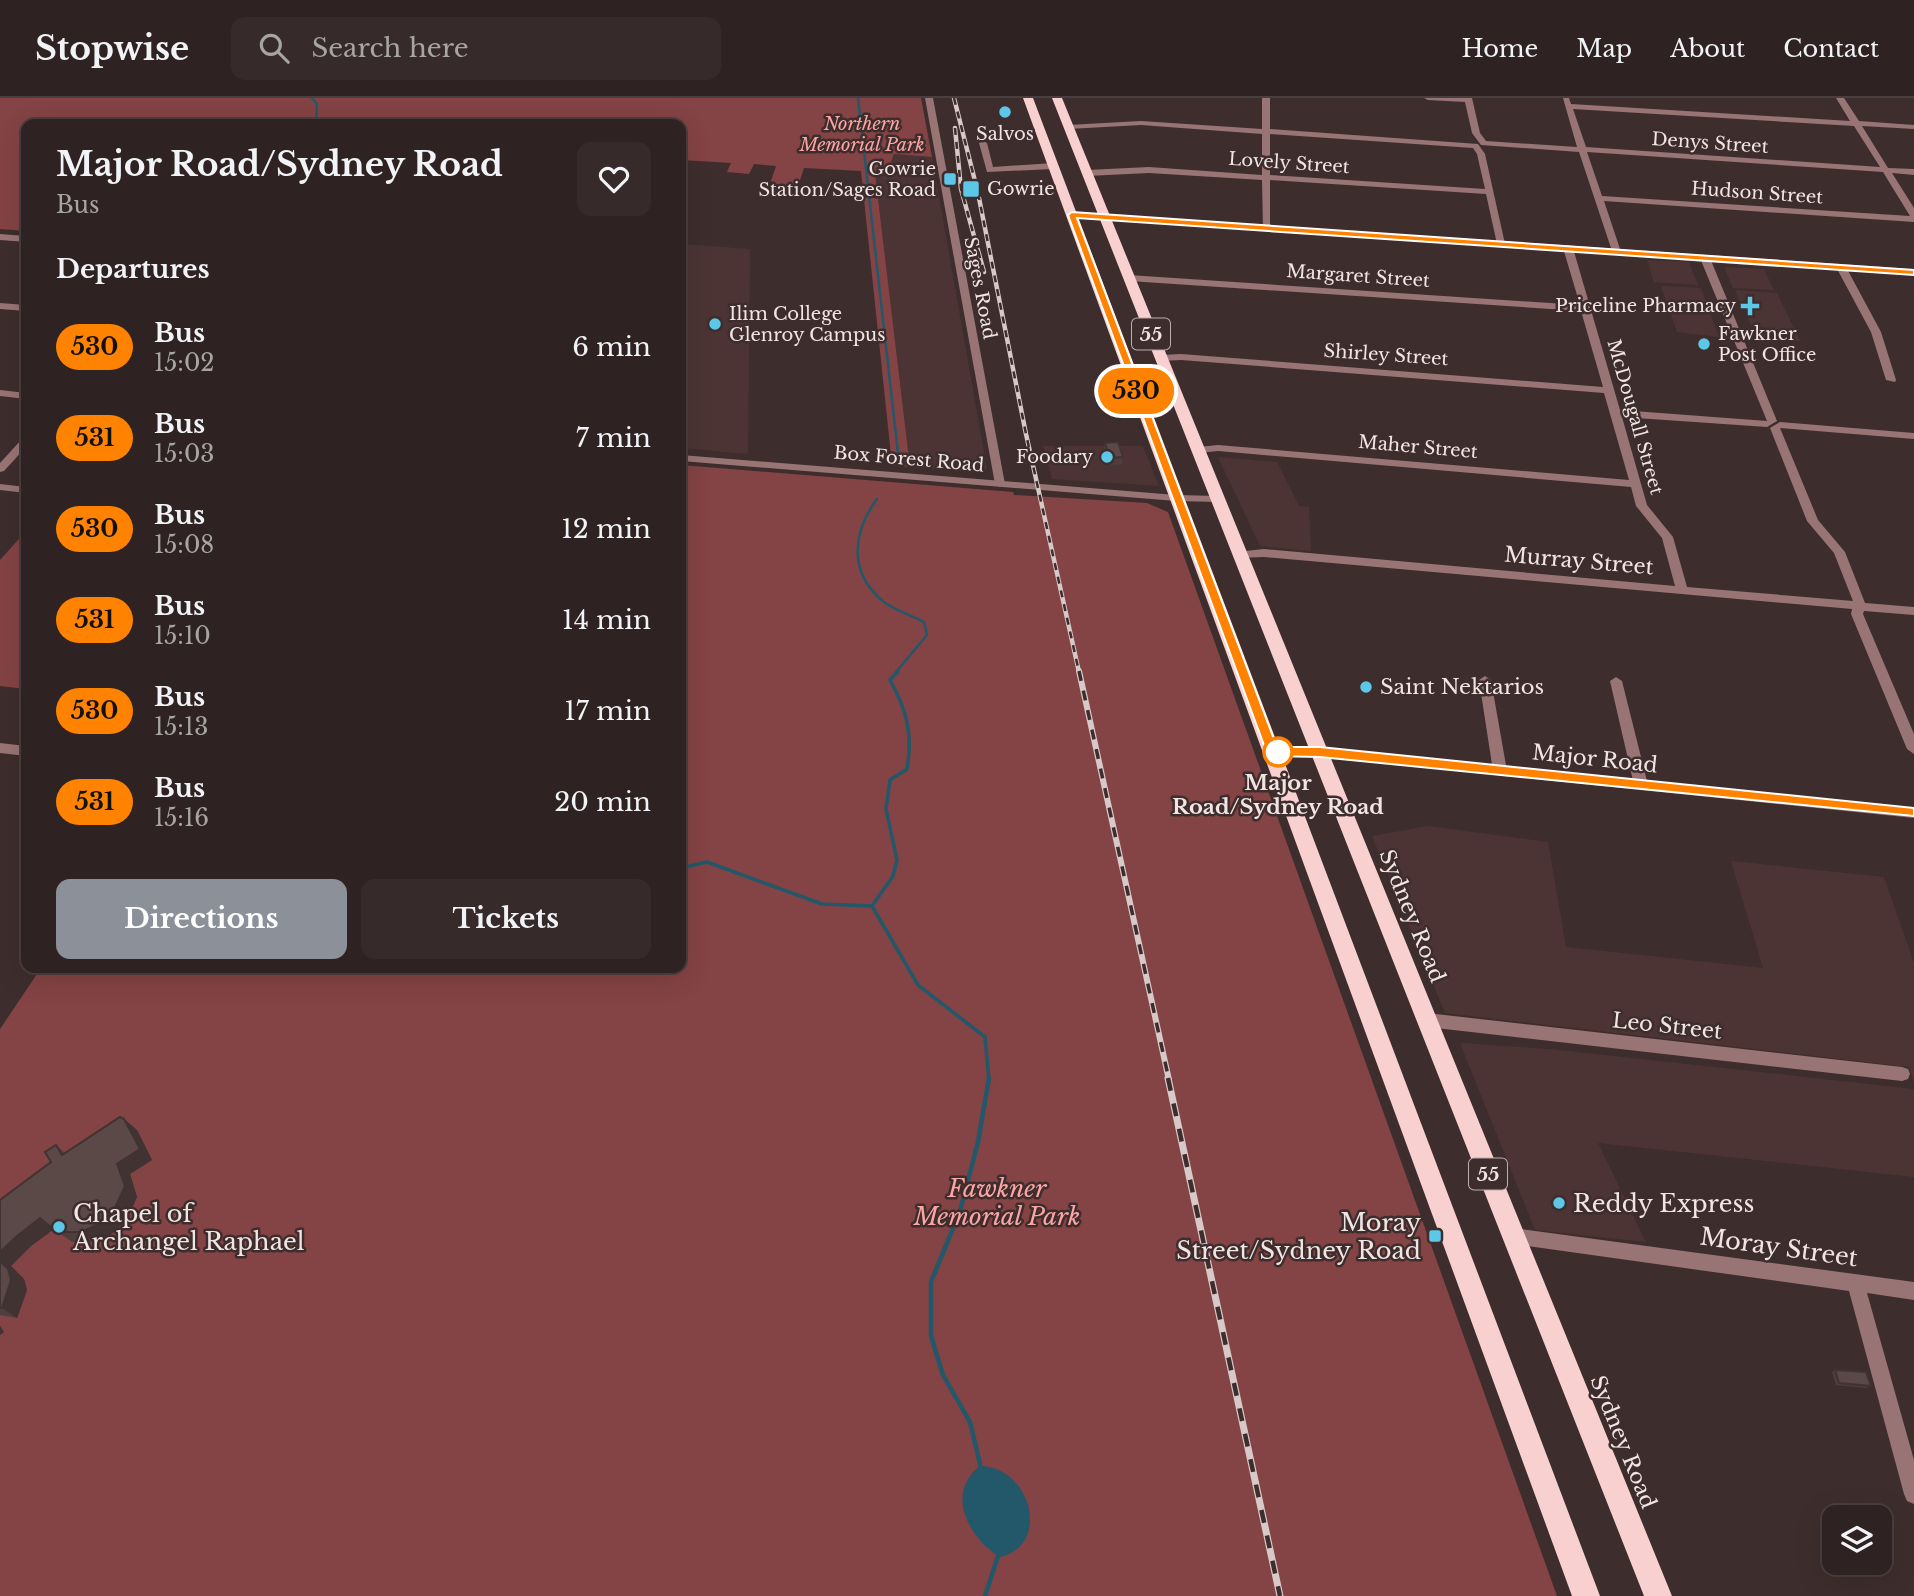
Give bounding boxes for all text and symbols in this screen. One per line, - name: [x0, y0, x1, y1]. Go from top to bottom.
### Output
- search box: [231, 17, 721, 80]
- text: Stopwise: [35, 28, 189, 69]
- icon: search: [255, 29, 293, 67]
- text: Search here: [311, 32, 469, 64]
- text: Home: [1462, 34, 1538, 63]
- text: Map: [1576, 34, 1632, 63]
- text: About: [1670, 34, 1745, 63]
- text: Contact: [1783, 34, 1879, 63]
- marker: Salvos: [997, 104, 1013, 120]
- park label: Northern Memorial Park: [799, 113, 924, 156]
- place label: Salvos: [976, 123, 1034, 145]
- street label: Denys Street: [1651, 128, 1769, 158]
- button: heart: [577, 142, 651, 216]
- text: Major Road/Sydney Road: [56, 144, 503, 185]
- street label: Lovely Street: [1228, 148, 1351, 178]
- place label: Gowrie Station/Sages Road: [758, 158, 936, 201]
- marker: Gowrie Station/Sages Road: [942, 171, 958, 187]
- street label: Hudson Street: [1690, 177, 1824, 209]
- place label: Gowrie: [987, 178, 1054, 200]
- marker: Gowrie: [961, 179, 981, 199]
- text: Bus: [56, 191, 99, 219]
- street label: Sages Road: [959, 235, 1001, 341]
- text: Departures: [56, 253, 210, 285]
- street label: Margaret Street: [1286, 260, 1431, 292]
- place label: Priceline Pharmacy: [1555, 295, 1736, 317]
- marker: Priceline Pharmacy: [1742, 298, 1758, 314]
- place label: Ilim College Glenroy Campus: [729, 303, 885, 346]
- marker: Ilim College Glenroy Campus: [707, 316, 723, 332]
- text: Bus: [154, 317, 205, 349]
- road number: 55: [1132, 318, 1170, 350]
- place label: Fawkner Post Office: [1718, 323, 1816, 366]
- text: 6 min: [572, 331, 651, 363]
- text: 530: [71, 332, 118, 361]
- marker: Fawkner Post Office: [1696, 336, 1712, 352]
- street label: McDougall Street: [1602, 337, 1668, 497]
- street label: Shirley Street: [1323, 340, 1449, 370]
- text: 15:02: [154, 349, 214, 377]
- line badge: 530: [1096, 368, 1176, 414]
- text: 530: [1112, 376, 1160, 405]
- text: Bus: [154, 408, 205, 440]
- text: 7 min: [576, 422, 651, 454]
- text: 531: [74, 423, 115, 452]
- street label: Maher Street: [1357, 431, 1479, 463]
- text: 15:03: [154, 440, 214, 468]
- street label: Box Forest Road: [833, 441, 985, 477]
- place label: Foodary: [1016, 446, 1093, 468]
- marker: Foodary: [1099, 449, 1115, 465]
- text: Bus: [154, 499, 205, 531]
- text: 12 min: [561, 513, 651, 545]
- text: 530: [71, 514, 118, 543]
- text: 15:08: [154, 531, 214, 559]
- street label: Murray Street: [1503, 542, 1655, 580]
- text: Bus: [154, 590, 205, 622]
- text: 14 min: [562, 604, 651, 636]
- text: 531: [74, 605, 115, 634]
- text: 15:10: [154, 622, 211, 650]
- place label: Saint Nektarios: [1380, 674, 1544, 700]
- marker: Saint Nektarios: [1358, 679, 1374, 695]
- text: Bus: [154, 681, 205, 713]
- text: 17 min: [564, 695, 651, 727]
- text: 530: [71, 696, 118, 725]
- text: 15:13: [154, 713, 208, 741]
- marker: Major Road/Sydney Road: [1263, 737, 1293, 767]
- street label: Major Road: [1531, 739, 1659, 779]
- place label: Major Road/Sydney Road: [1172, 770, 1384, 820]
- text: Bus: [154, 772, 205, 804]
- text: 20 min: [554, 786, 651, 818]
- text: 531: [74, 787, 115, 816]
- text: 15:16: [154, 804, 209, 832]
- street label: Sydney Road: [1373, 846, 1451, 986]
- button: Directions: [56, 879, 347, 959]
- button: Tickets: [361, 879, 651, 959]
- street label: Leo Street: [1611, 1007, 1723, 1045]
- road number: 55: [1469, 1158, 1507, 1190]
- park label: Fawkner Memorial Park: [913, 1174, 1080, 1231]
- place label: Reddy Express: [1573, 1189, 1754, 1218]
- marker: Reddy Express: [1551, 1195, 1567, 1211]
- place label: Chapel of Archangel Raphael: [72, 1199, 305, 1256]
- place label: Moray Street/Sydney Road: [1176, 1208, 1422, 1265]
- marker: Chapel of Archangel Raphael: [51, 1219, 67, 1235]
- street label: Moray Street: [1698, 1222, 1860, 1272]
- marker: Moray Street/Sydney Road: [1427, 1228, 1443, 1244]
- street label: Sydney Road: [1584, 1372, 1662, 1512]
- map controls: [1822, 1505, 1892, 1575]
- button: layers: [1822, 1505, 1892, 1575]

